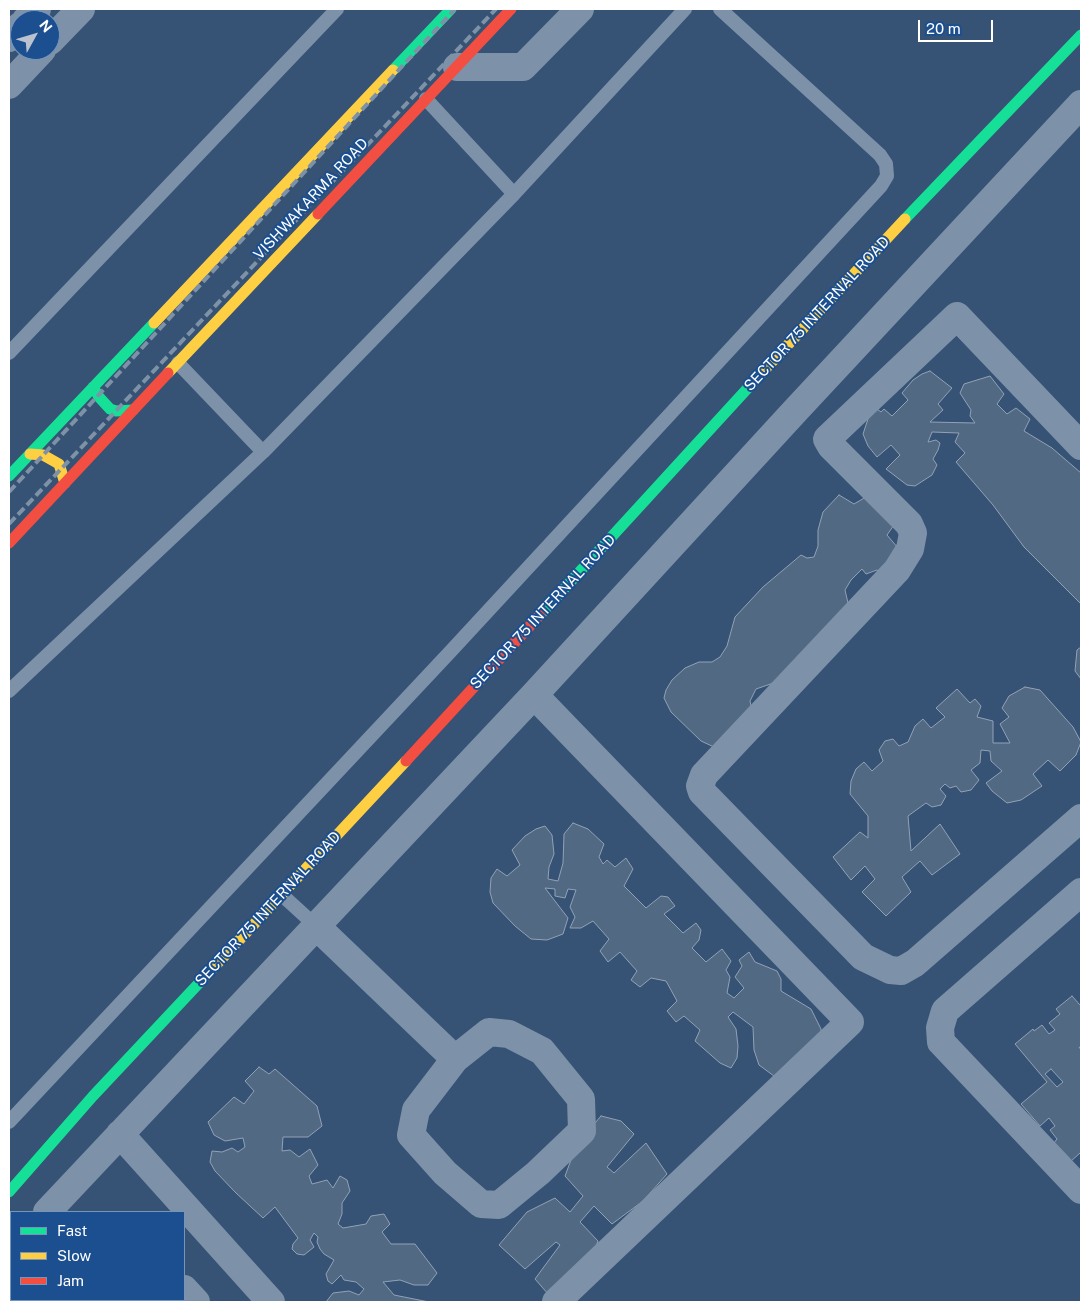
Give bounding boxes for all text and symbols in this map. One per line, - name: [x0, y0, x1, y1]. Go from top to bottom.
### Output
- north arrow: [10, 10, 60, 60]
- scale bar: [920, 10, 995, 42]
- text: N: [36, 17, 56, 35]
- text: 20 m: [926, 20, 961, 37]
- street label: VISHWAKARMA ROAD: [250, 135, 372, 263]
- street label: SECTOR 75 INTERNAL ROAD: [741, 233, 893, 395]
- street label: SECTOR 75 INTERNAL ROAD: [467, 531, 619, 693]
- street label: SECTOR 75 INTERNAL ROAD: [192, 828, 344, 990]
- legend: [10, 1211, 185, 1301]
- text: Fast: [57, 1222, 87, 1239]
- text: Slow: [57, 1247, 91, 1264]
- text: Jam: [57, 1272, 84, 1289]

